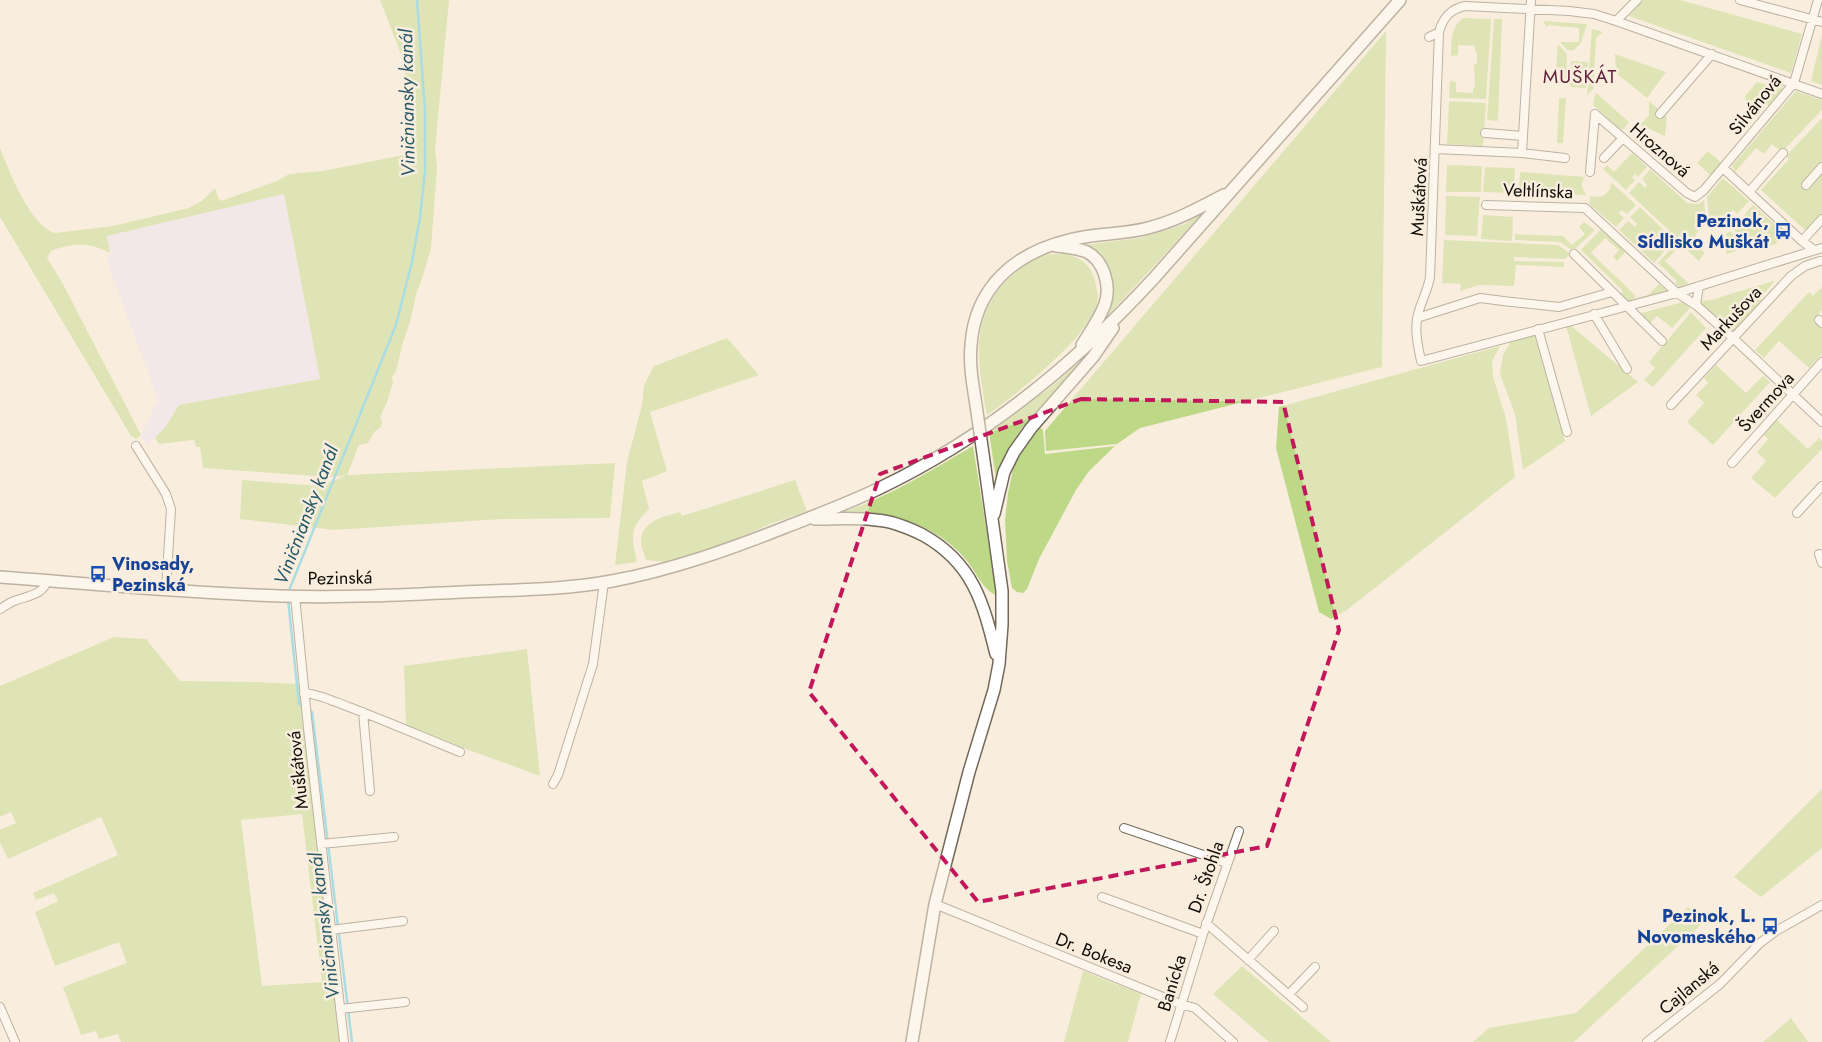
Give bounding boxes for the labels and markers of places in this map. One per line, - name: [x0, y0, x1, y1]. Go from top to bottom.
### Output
- place label: Pezinok, Sídlisko Muškát: [1637, 208, 1769, 255]
- bus stop icon: Pezinok, Sídlisko Muškát: [1773, 221, 1793, 241]
- place label: Vinosady, Pezinská: [111, 551, 194, 598]
- bus stop icon: Vinosady, Pezinská: [88, 564, 108, 584]
- place label: Pezinok, L. Novomeského: [1637, 903, 1756, 950]
- bus stop icon: Pezinok, L. Novomeského: [1760, 916, 1780, 936]

